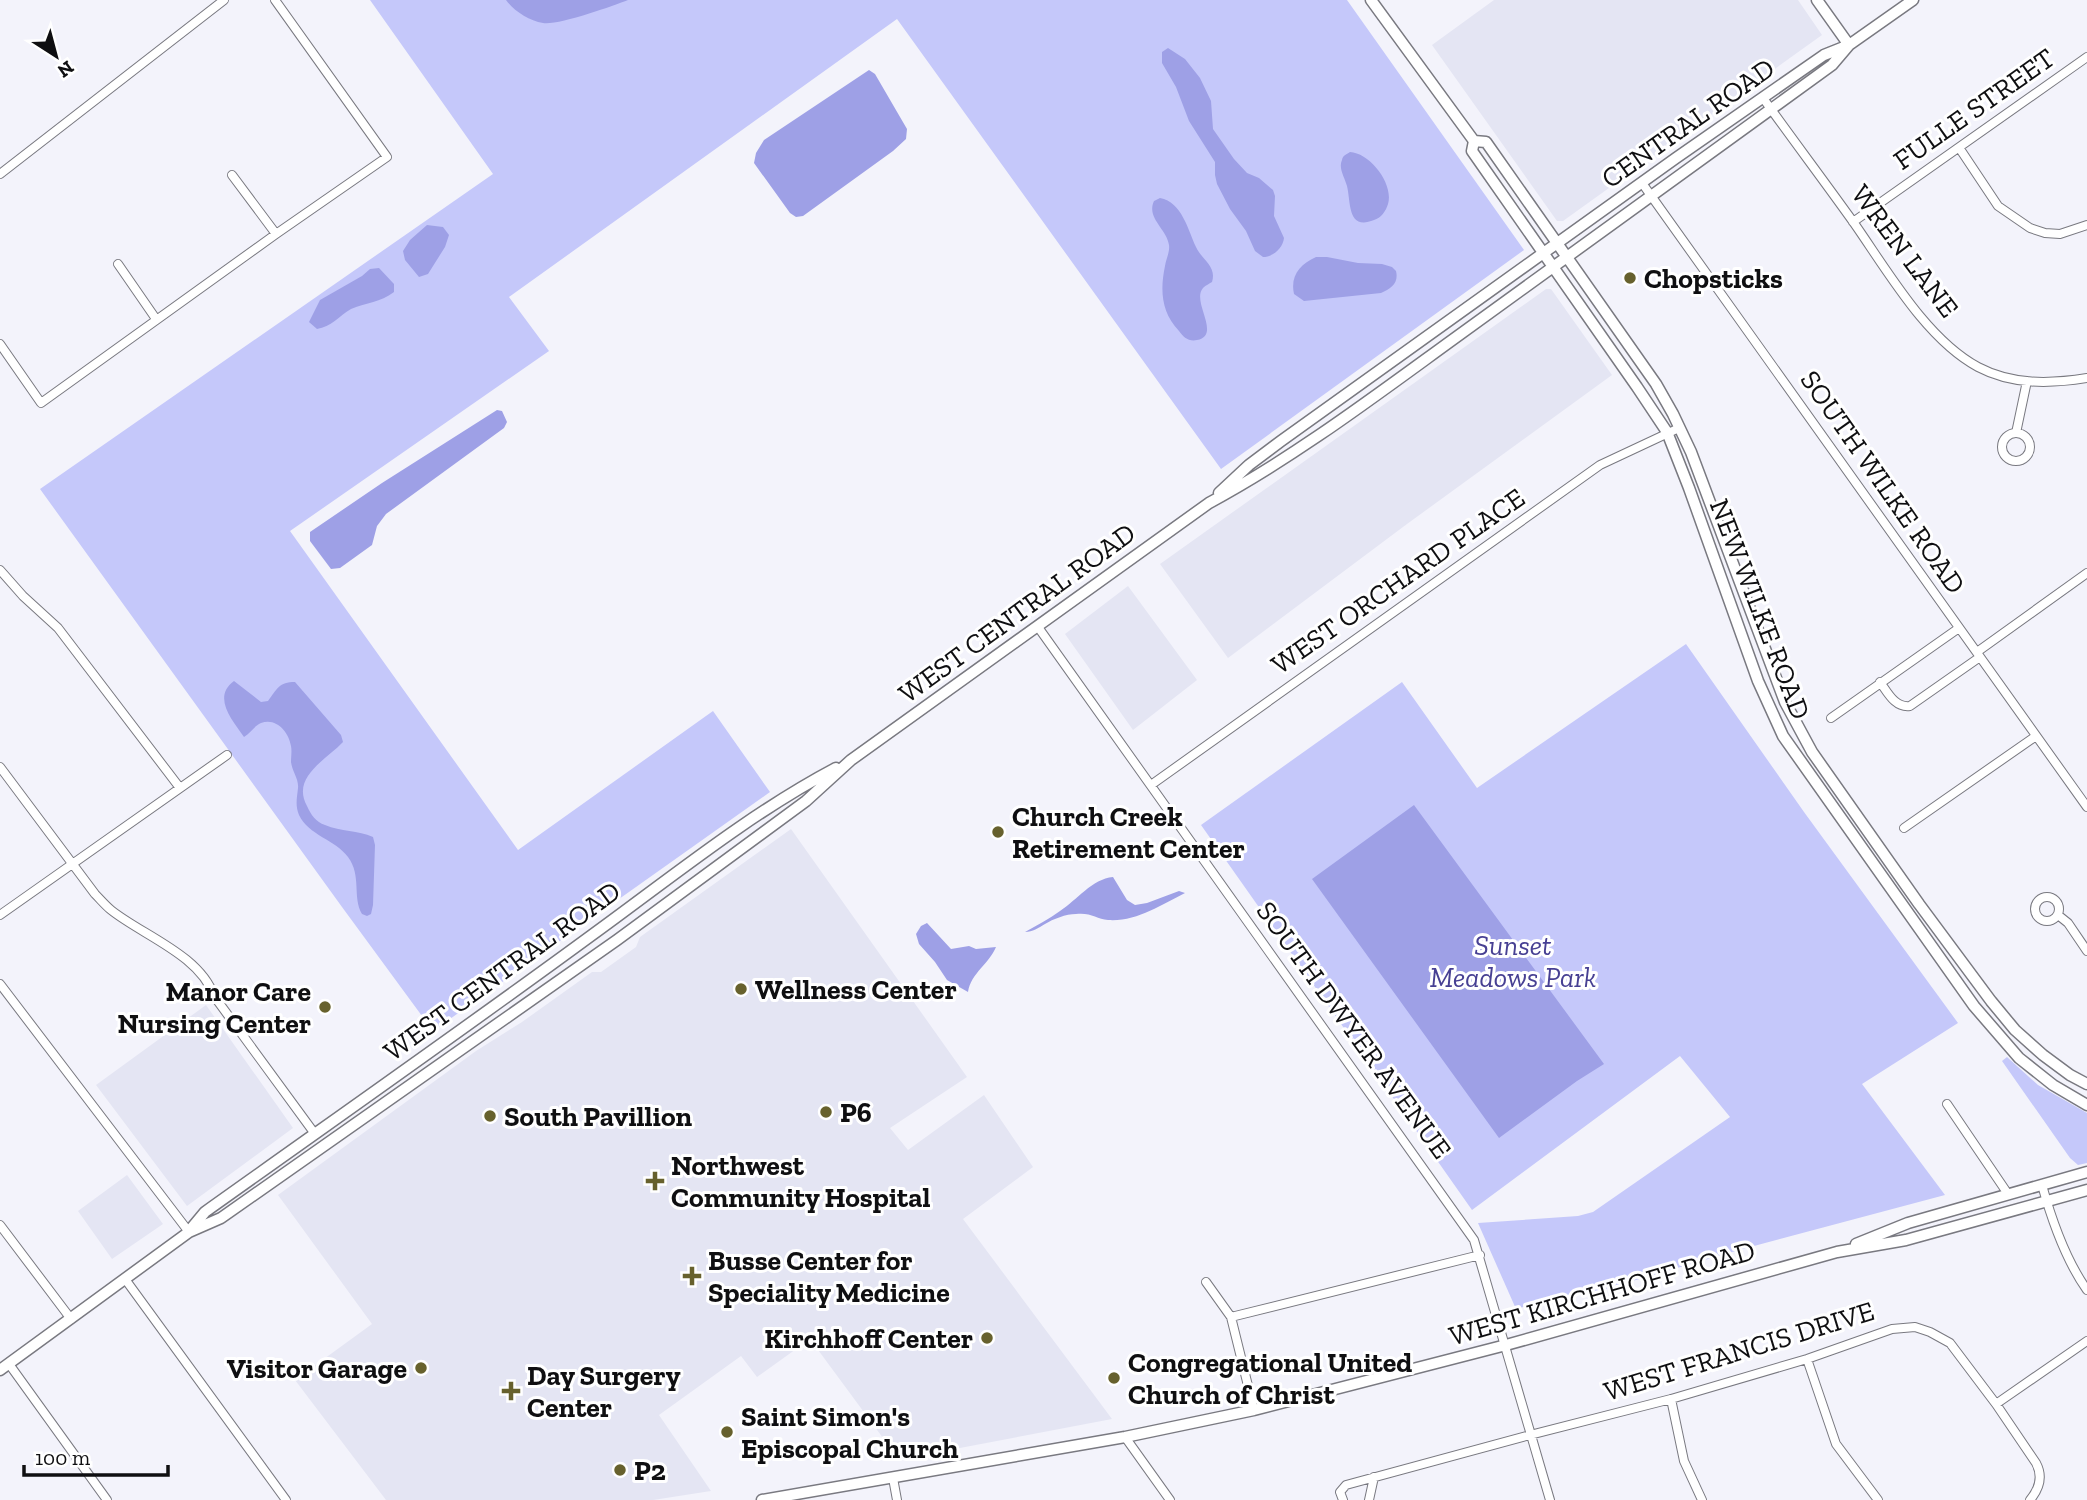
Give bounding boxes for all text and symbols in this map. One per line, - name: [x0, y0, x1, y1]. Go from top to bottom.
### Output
- north arrow: [21, 21, 91, 91]
- street label: FULLE STREET: [1887, 41, 2061, 177]
- street label: CENTRAL ROAD: [1595, 51, 1781, 195]
- text: N: [53, 56, 78, 83]
- street label: WREN LANE: [1844, 178, 1966, 324]
- place label: Chopsticks: [1644, 262, 1783, 295]
- marker: Chopsticks: [1622, 270, 1638, 286]
- street label: SOUTH WILKE ROAD: [1794, 364, 1972, 600]
- street label: WEST ORCHARD PLACE: [1265, 481, 1531, 681]
- street label: NEW WILKE ROAD: [1703, 494, 1817, 724]
- street label: WEST CENTRAL ROAD: [892, 516, 1142, 710]
- place label: Church Creek Retirement Center: [1012, 800, 1245, 865]
- marker: Church Creek Retirement Center: [990, 824, 1006, 840]
- street label: WEST CENTRAL ROAD: [377, 874, 627, 1068]
- street label: SOUTH DWYER AVENUE: [1250, 895, 1458, 1165]
- park label: Sunset Meadows Park: [1430, 929, 1596, 994]
- place label: Wellness Center: [755, 973, 957, 1006]
- place label: Manor Care Nursing Center: [117, 975, 311, 1040]
- marker: Wellness Center: [733, 981, 749, 997]
- marker: Manor Care Nursing Center: [317, 999, 333, 1015]
- place label: P6: [840, 1096, 872, 1129]
- place label: South Pavillion: [504, 1100, 693, 1133]
- marker: P6: [818, 1104, 834, 1120]
- marker: South Pavillion: [482, 1108, 498, 1124]
- place label: Northwest Community Hospital: [671, 1149, 930, 1214]
- marker: Northwest Community Hospital: [645, 1171, 665, 1191]
- street label: WEST KIRCHHOFF ROAD: [1445, 1234, 1759, 1352]
- place label: Busse Center for Speciality Medicine: [708, 1244, 950, 1309]
- marker: Busse Center for Speciality Medicine: [682, 1266, 702, 1286]
- street label: WEST FRANCIS DRIVE: [1600, 1294, 1878, 1408]
- place label: Kirchhoff Center: [764, 1322, 973, 1355]
- marker: Kirchhoff Center: [979, 1330, 995, 1346]
- place label: Congregational United Church of Christ: [1128, 1346, 1412, 1411]
- place label: Visitor Garage: [227, 1352, 407, 1385]
- place label: Day Surgery Center: [527, 1359, 681, 1424]
- marker: Visitor Garage: [413, 1360, 429, 1376]
- marker: Congregational United Church of Christ: [1106, 1370, 1122, 1386]
- marker: Day Surgery Center: [501, 1381, 521, 1401]
- place label: Saint Simon's Episcopal Church: [741, 1400, 959, 1465]
- marker: Saint Simon's Episcopal Church: [719, 1424, 735, 1440]
- scale bar: [24, 1434, 168, 1478]
- text: 100 m: [35, 1445, 90, 1470]
- place label: P2: [634, 1454, 666, 1487]
- marker: P2: [612, 1462, 628, 1478]

